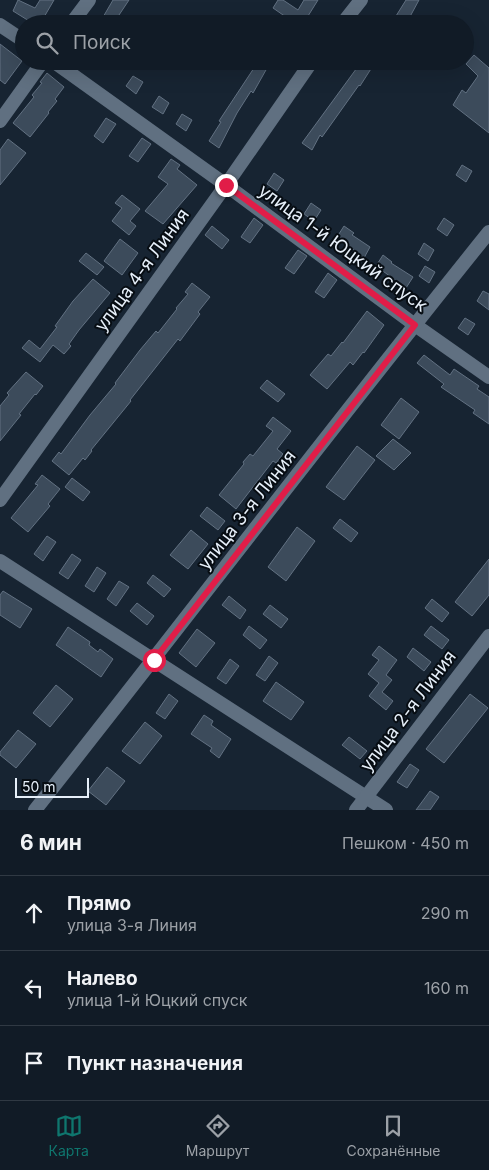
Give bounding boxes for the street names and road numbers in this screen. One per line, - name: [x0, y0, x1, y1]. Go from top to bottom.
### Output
- street label: улица 1-й Юцкий спуск: [255, 179, 432, 316]
- street label: улица 4-я Линия: [90, 204, 193, 335]
- street label: улица 3-я Линия: [193, 446, 300, 574]
- street label: улица 2-я Линия: [355, 646, 460, 775]

